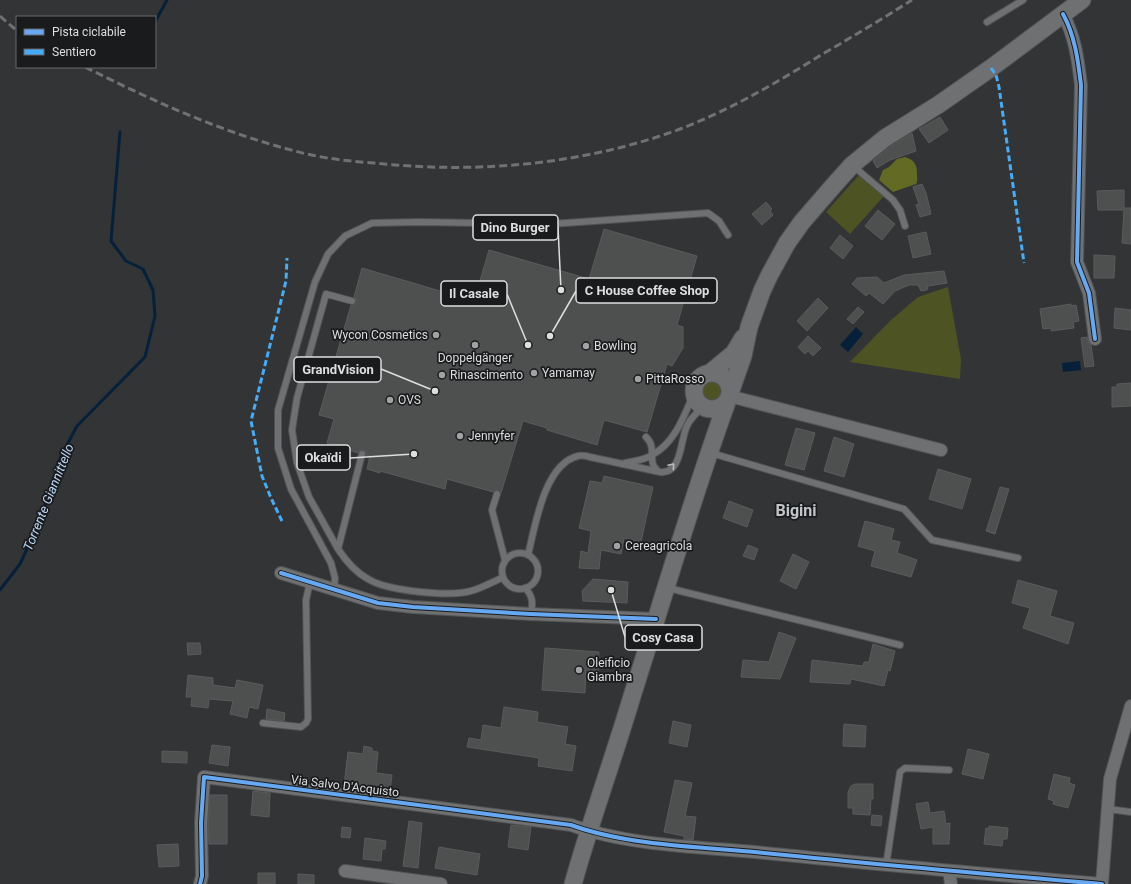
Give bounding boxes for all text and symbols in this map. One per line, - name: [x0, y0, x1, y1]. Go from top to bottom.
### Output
- legend: [16, 16, 156, 68]
- text: Pista ciclabile: [52, 25, 126, 39]
- text: Sentiero: [52, 45, 96, 59]
- callout: Dino Burger: [473, 215, 558, 240]
- text: Dino Burger: [480, 220, 550, 235]
- callout: C House Coffee Shop: [576, 278, 717, 303]
- callout: Il Casale: [441, 281, 507, 306]
- text: C House Coffee Shop: [585, 283, 709, 298]
- text: Il Casale: [449, 286, 499, 301]
- place label: Wycon Cosmetics: [332, 328, 428, 342]
- marker: Wycon Cosmetics: [431, 330, 441, 340]
- place label: Bowling: [594, 339, 637, 353]
- marker: Doppelgänger: [470, 340, 480, 350]
- marker: Bowling: [581, 341, 591, 351]
- place label: Doppelgänger: [438, 351, 512, 365]
- callout: GrandVision: [294, 357, 381, 382]
- text: GrandVision: [302, 362, 374, 377]
- place label: Yamamay: [542, 366, 595, 380]
- place label: Rinascimento: [450, 368, 523, 382]
- marker: Yamamay: [529, 368, 539, 378]
- marker: Rinascimento: [437, 370, 447, 380]
- place label: PittaRosso: [646, 372, 704, 386]
- marker: PittaRosso: [633, 374, 643, 384]
- place label: OVS: [398, 393, 421, 407]
- marker: OVS: [385, 395, 395, 405]
- place label: Jennyfer: [468, 429, 514, 443]
- marker: Jennyfer: [455, 431, 465, 441]
- water label: Torrente Giannittello: [20, 442, 77, 553]
- callout: Okaïdi: [297, 445, 350, 470]
- text: Okaïdi: [304, 450, 342, 465]
- one-way arrow: [668, 463, 675, 470]
- district label: Bigini: [775, 501, 817, 520]
- place label: Cereagricola: [625, 539, 692, 553]
- marker: Cereagricola: [612, 541, 622, 551]
- callout: Cosy Casa: [625, 625, 702, 650]
- text: Cosy Casa: [632, 630, 694, 645]
- place label: Oleificio Giambra: [587, 656, 632, 684]
- marker: Oleificio Giambra: [574, 665, 584, 675]
- street label: Via Salvo D'Acquisto: [290, 772, 400, 800]

